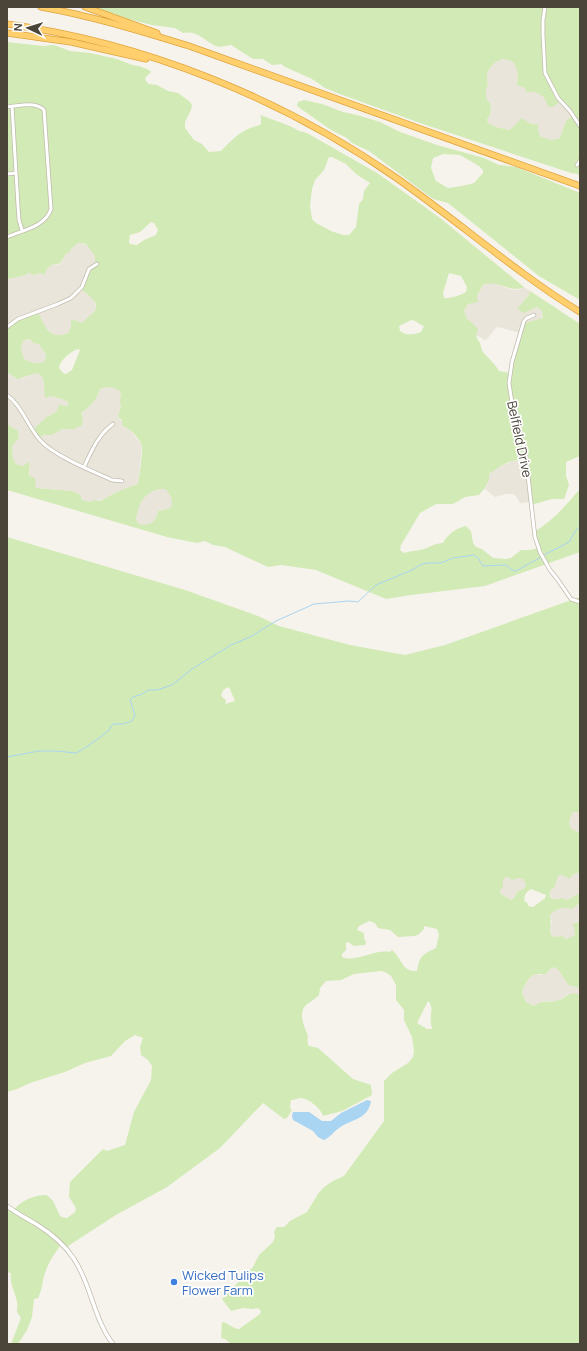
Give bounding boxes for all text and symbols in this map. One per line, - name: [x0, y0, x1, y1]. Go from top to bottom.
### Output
- north arrow: [8, 8, 48, 48]
- text: N: [10, 23, 25, 32]
- street label: Belfield Drive: [503, 399, 537, 479]
- place label: Wicked Tulips Flower Farm: [182, 1266, 264, 1299]
- marker: Wicked Tulips Flower Farm: [169, 1277, 179, 1287]

